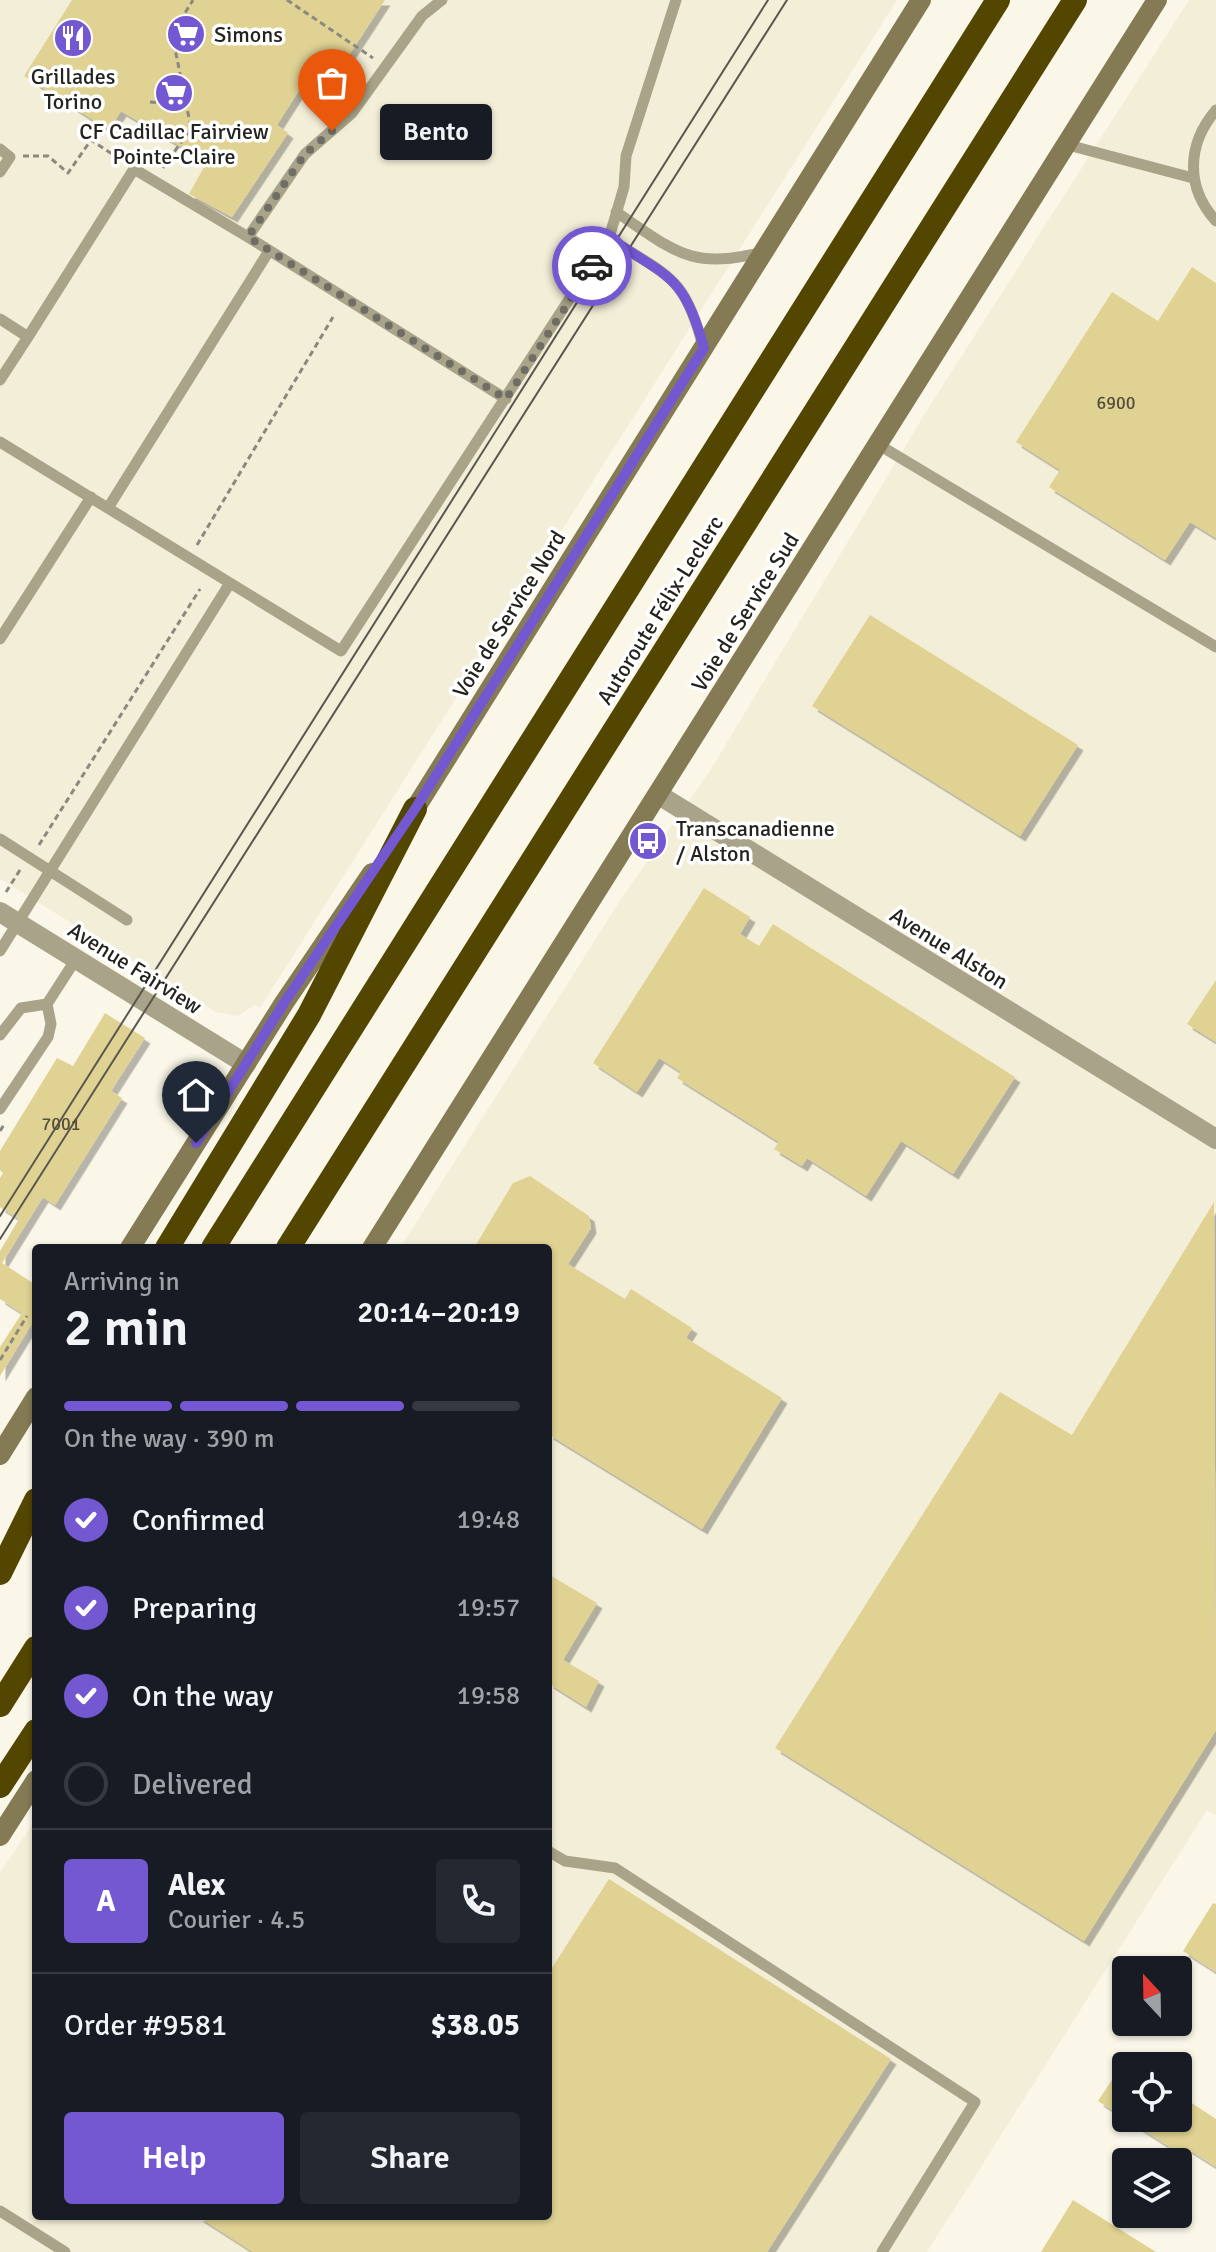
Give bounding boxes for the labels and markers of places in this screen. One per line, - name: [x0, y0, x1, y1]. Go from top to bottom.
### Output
- supermarket icon: Simons: [165, 13, 207, 55]
- restaurant icon: Grillades Torino: [52, 17, 94, 59]
- place label: Simons: [214, 21, 283, 48]
- pin: [298, 49, 366, 131]
- place label: Grillades Torino: [31, 63, 115, 115]
- supermarket icon: CF Cadillac Fairview Pointe-Claire: [153, 72, 195, 114]
- callout: Bento: [380, 103, 492, 159]
- place label: CF Cadillac Fairview Pointe-Claire: [79, 118, 269, 170]
- place label: Transcanadienne / Alston: [676, 815, 835, 867]
- bus stop icon: Transcanadienne / Alston: [627, 820, 669, 862]
- pin: [162, 1061, 230, 1143]

